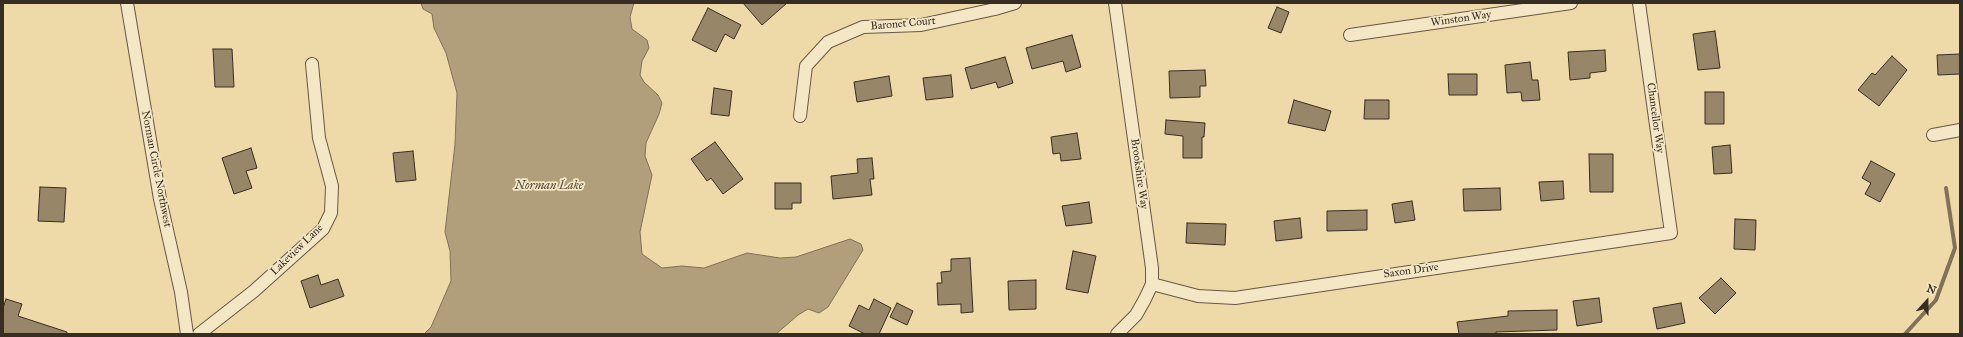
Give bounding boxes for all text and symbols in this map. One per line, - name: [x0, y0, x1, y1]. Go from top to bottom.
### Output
- street label: Winston Way: [1430, 8, 1492, 30]
- street label: Baronet Court: [870, 15, 936, 33]
- street label: Chancellor Way: [1644, 82, 1666, 154]
- street label: Norman Circle Northwest: [138, 110, 174, 228]
- street label: Brookshire Way: [1128, 138, 1150, 210]
- water label: Norman Lake: [515, 179, 583, 193]
- street label: Lakeview Lane: [268, 222, 326, 278]
- street label: Saxon Drive: [1383, 261, 1439, 281]
- north arrow: [1907, 281, 1947, 321]
- text: N: [1925, 282, 1938, 297]

